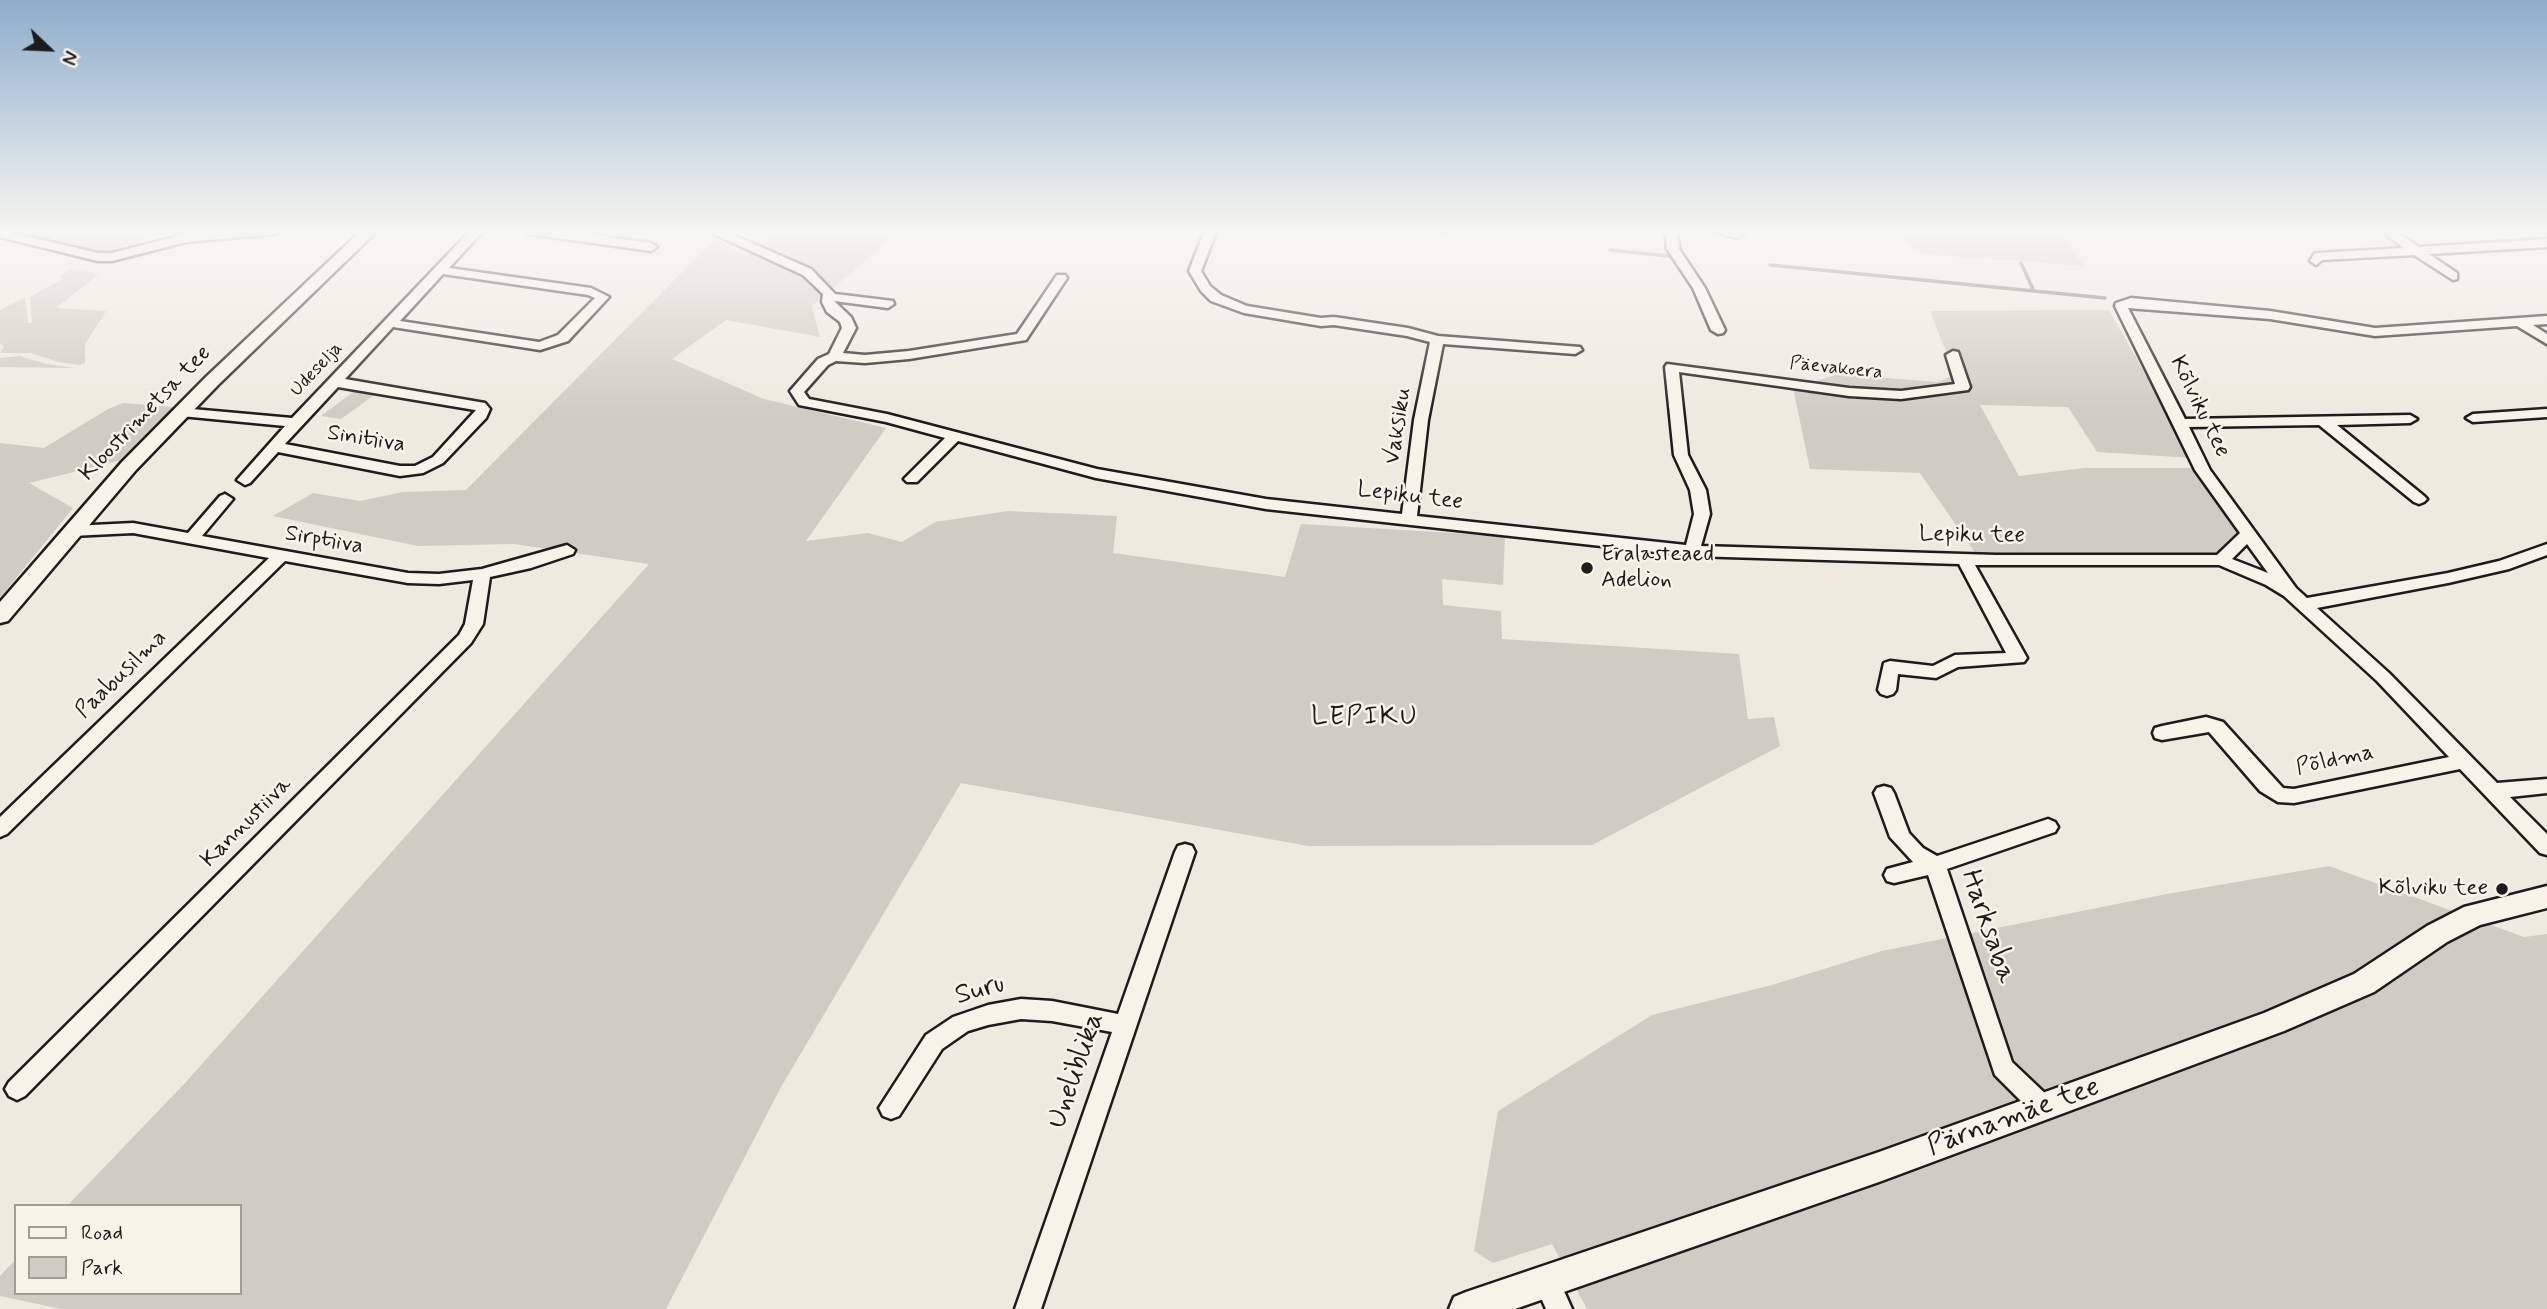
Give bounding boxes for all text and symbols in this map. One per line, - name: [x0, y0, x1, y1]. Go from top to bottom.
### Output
- north arrow: [14, 14, 84, 84]
- text: N: [55, 47, 83, 68]
- street label: Udeselja: [286, 338, 348, 402]
- street label: Kloostrimetsa tee: [74, 340, 218, 488]
- street label: Kõlviku tee: [2163, 352, 2235, 462]
- street label: Päevakoera: [1789, 353, 1883, 385]
- street label: Vaksiku: [1379, 386, 1419, 466]
- street label: Sinitiiva: [325, 420, 407, 460]
- street label: Lepiku tee: [1356, 477, 1464, 517]
- street label: Sirptiiva: [283, 521, 365, 561]
- street label: Lepiku tee: [1919, 521, 2025, 551]
- place label: Eralasteaed Adelion: [1601, 541, 1714, 595]
- marker: Eralasteaed Adelion: [1579, 560, 1595, 576]
- street label: Paabusilma: [71, 625, 173, 725]
- district label: LEPIKU: [1314, 703, 1416, 735]
- street label: Põldma: [2294, 739, 2376, 783]
- street label: Kannustiiva: [196, 772, 298, 874]
- street label: Harksaba: [1952, 866, 2022, 988]
- place label: Kõlviku tee: [2378, 875, 2488, 903]
- marker: Kõlviku tee: [2494, 881, 2510, 897]
- street label: Suru: [951, 968, 1009, 1014]
- street label: Uneliblika: [1042, 1009, 1112, 1133]
- street label: Pärnamäe tee: [1923, 1071, 2105, 1165]
- legend: [14, 1204, 242, 1295]
- text: Road: [81, 1219, 123, 1247]
- text: Park: [81, 1254, 123, 1282]

